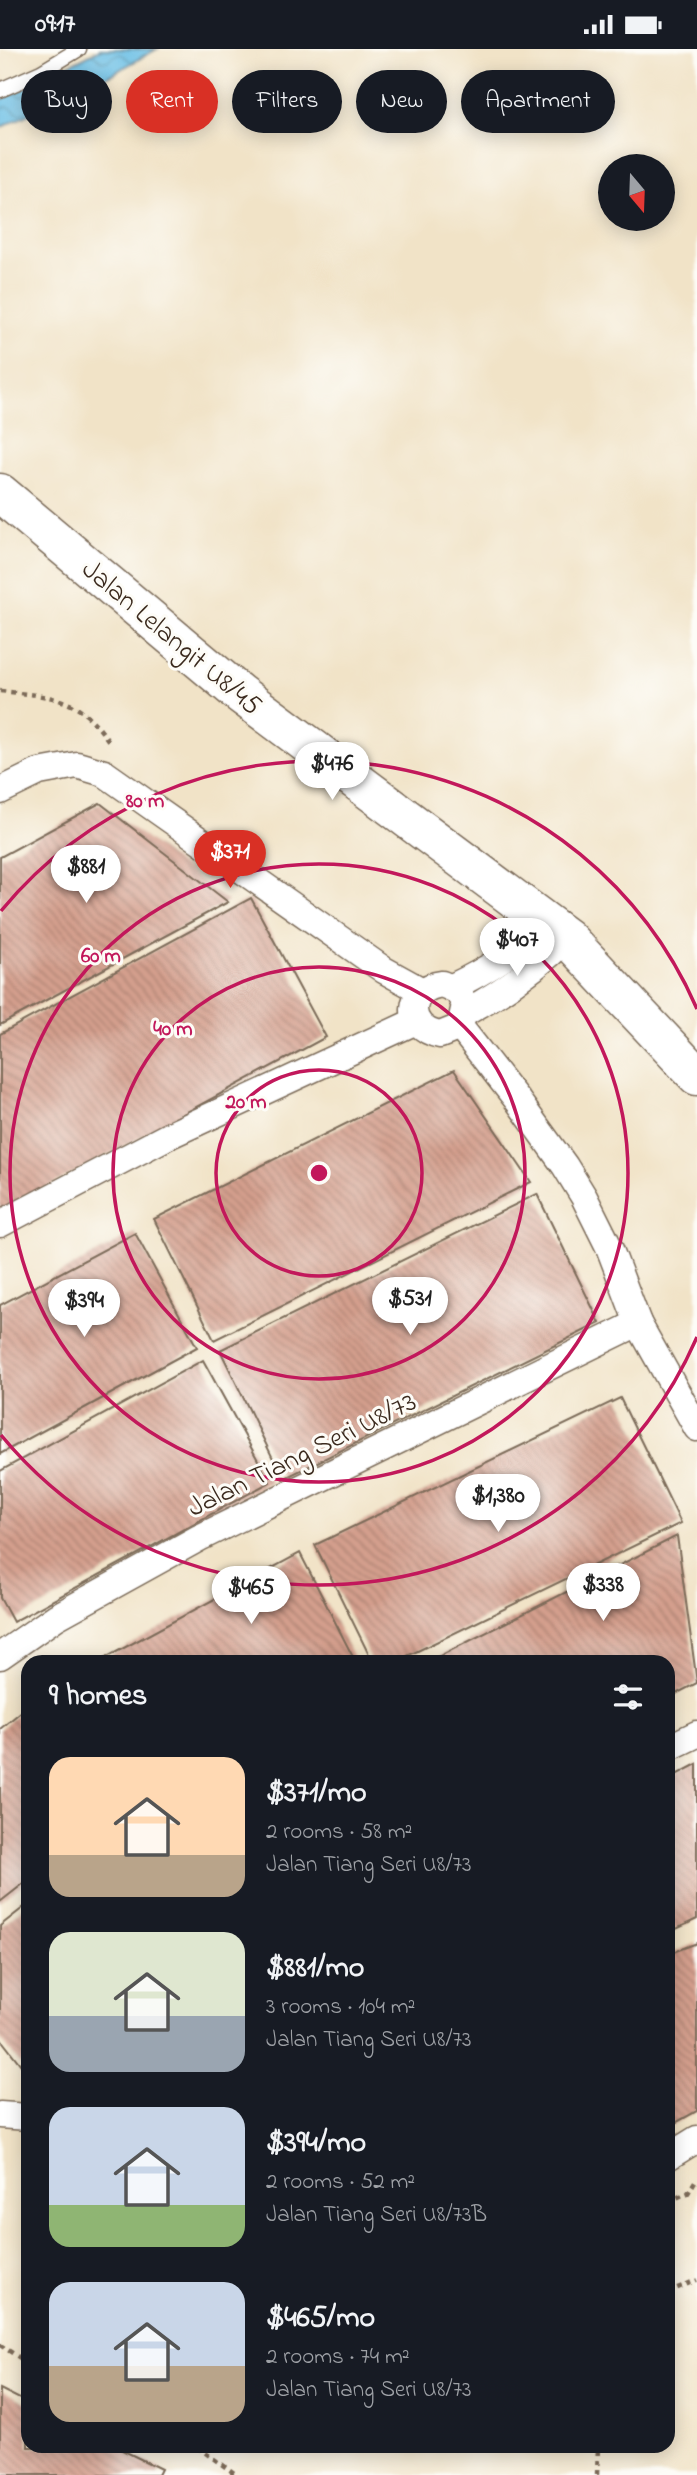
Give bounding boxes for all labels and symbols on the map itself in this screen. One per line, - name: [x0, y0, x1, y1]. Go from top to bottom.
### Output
- north arrow: [598, 154, 676, 231]
- street label: Jalan Lelangit U8/45: [72, 551, 270, 727]
- pin: $476: [291, 743, 373, 802]
- text: 80 m: [125, 787, 164, 817]
- pin: $371: [189, 831, 271, 890]
- pin: $881: [45, 845, 127, 905]
- pin: $407: [476, 919, 558, 978]
- text: 60 m: [81, 942, 121, 972]
- text: 40 m: [153, 1015, 193, 1045]
- text: 20 m: [224, 1088, 267, 1118]
- centre of rings: [307, 1161, 331, 1185]
- pin: $531: [369, 1277, 451, 1337]
- pin: $394: [43, 1279, 125, 1339]
- street label: Jalan Tiang Seri U8/73: [181, 1383, 424, 1529]
- pin: $1,380: [441, 1475, 555, 1534]
- pin: $338: [562, 1563, 644, 1623]
- pin: $465: [210, 1567, 292, 1626]

